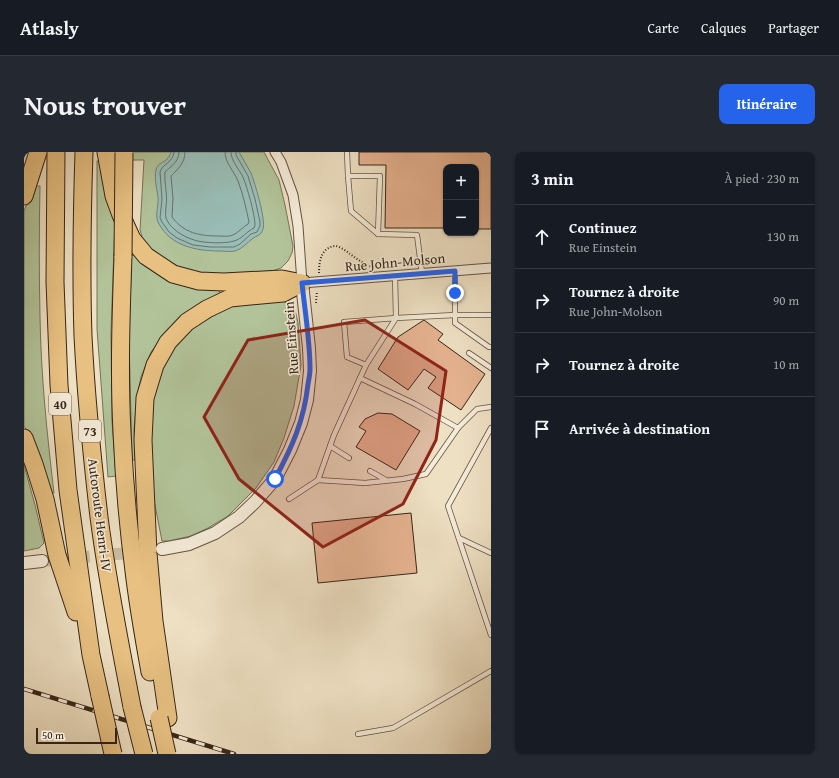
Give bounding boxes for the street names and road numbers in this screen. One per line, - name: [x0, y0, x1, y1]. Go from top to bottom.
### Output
- street label: Rue John-Molson: [344, 248, 446, 276]
- street label: Rue Einstein: [278, 301, 304, 375]
- road number: 40: [49, 393, 71, 415]
- road number: 73: [79, 420, 101, 442]
- street label: Autoroute Henri-IV: [83, 457, 117, 573]

